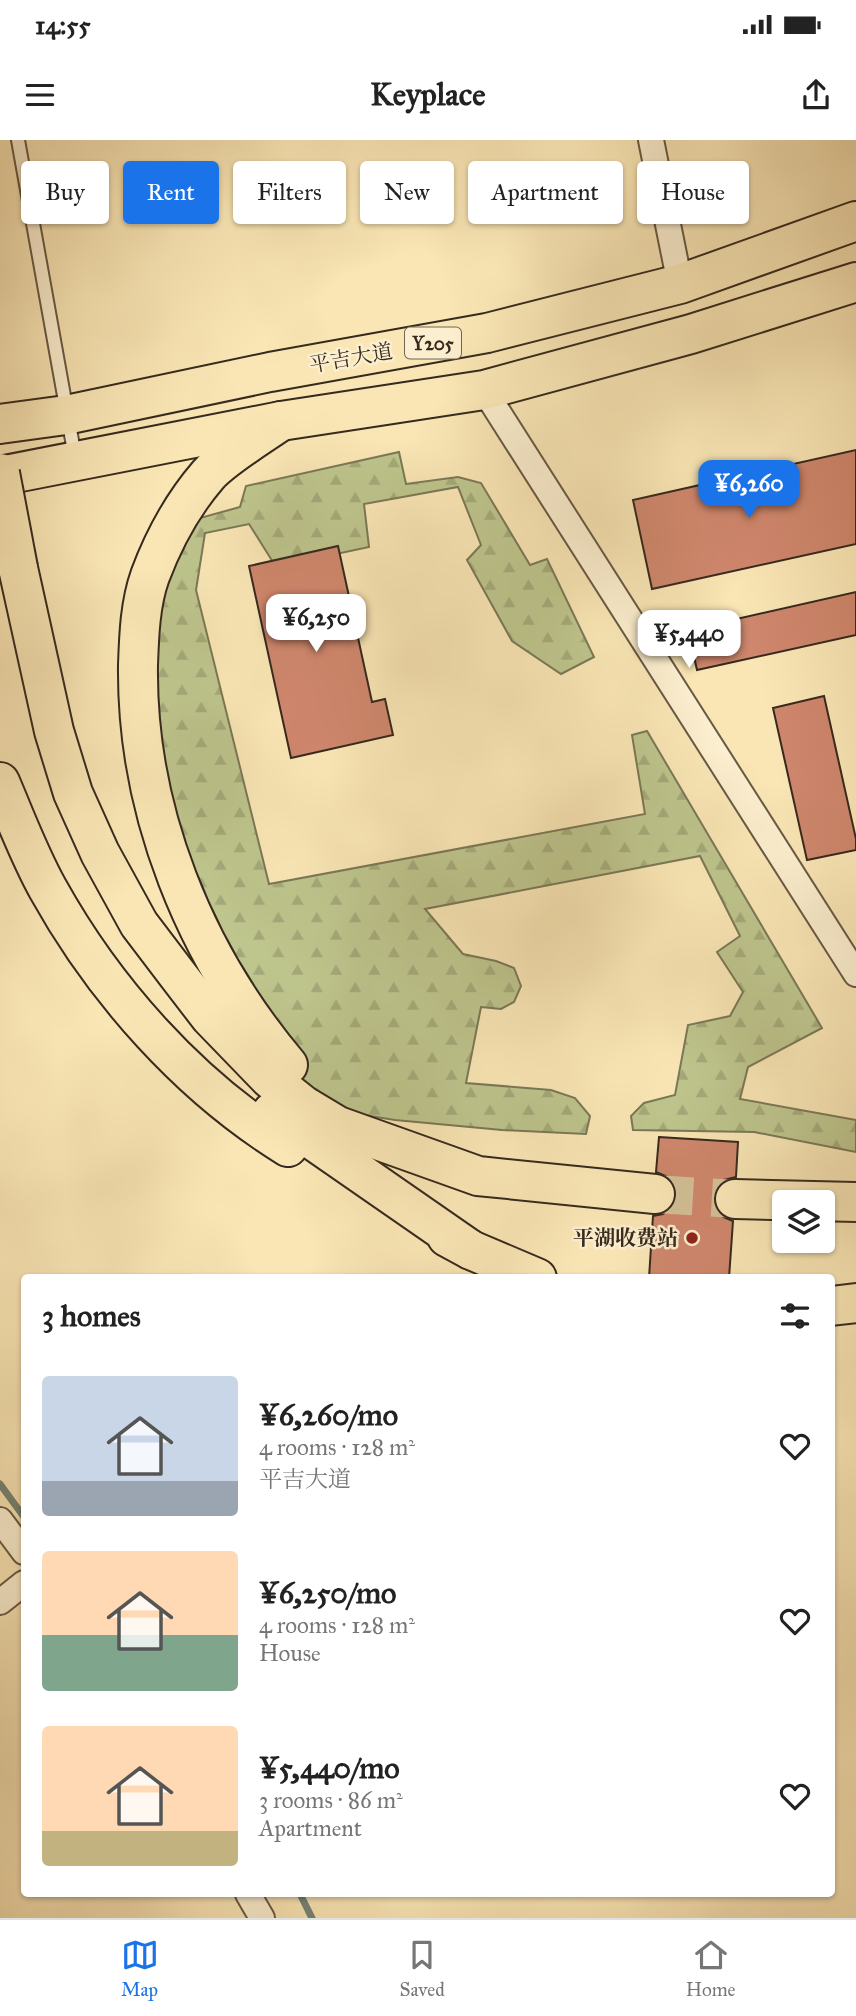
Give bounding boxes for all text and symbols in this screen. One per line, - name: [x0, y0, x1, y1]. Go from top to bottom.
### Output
- text: 14:55: [35, 9, 90, 41]
- text: Keyplace: [370, 75, 486, 114]
- icon: menu: [21, 76, 59, 114]
- icon: share: [797, 76, 835, 114]
- chip: Buy: [21, 161, 109, 224]
- chip: Rent: [123, 161, 219, 224]
- chip: Filters: [233, 161, 346, 224]
- chip: New: [360, 161, 454, 224]
- chip: Apartment: [468, 161, 623, 224]
- chip: House: [637, 161, 749, 224]
- road number: Y205: [405, 328, 461, 358]
- street label: 平吉大道: [307, 338, 395, 378]
- pin: ¥6,260: [692, 460, 806, 520]
- text: ¥6,260: [714, 469, 784, 497]
- pin: ¥6,250: [259, 594, 373, 654]
- text: ¥6,250: [282, 603, 350, 631]
- pin: ¥5,440: [632, 610, 746, 670]
- text: ¥5,440: [654, 619, 724, 647]
- map controls: [772, 1190, 835, 1253]
- button: layers: [772, 1190, 835, 1253]
- place label: 平湖收费站: [573, 1225, 678, 1251]
- marker: 平湖收费站: [684, 1230, 700, 1246]
- icon: filters: [776, 1297, 814, 1335]
- text: 3 homes: [42, 1298, 141, 1334]
- text: ¥6,260/mo: [259, 1397, 398, 1433]
- icon: home: [98, 1404, 182, 1488]
- icon: heart: [776, 1427, 814, 1465]
- text: 4 rooms · 128 m²: [259, 1433, 415, 1461]
- text: 平吉大道: [259, 1465, 351, 1493]
- text: ¥6,250/mo: [259, 1575, 396, 1611]
- icon: home: [98, 1579, 182, 1663]
- icon: heart: [776, 1602, 814, 1640]
- text: 4 rooms · 128 m²: [259, 1611, 415, 1639]
- text: House: [259, 1639, 321, 1667]
- text: ¥5,440/mo: [259, 1750, 400, 1786]
- icon: home: [98, 1754, 182, 1838]
- icon: heart: [776, 1777, 814, 1815]
- text: 3 rooms · 86 m²: [259, 1786, 403, 1814]
- text: Apartment: [259, 1814, 362, 1842]
- tab: Map: [121, 1936, 159, 2001]
- tab: Saved: [400, 1936, 445, 2001]
- tab: Home: [686, 1936, 735, 2001]

